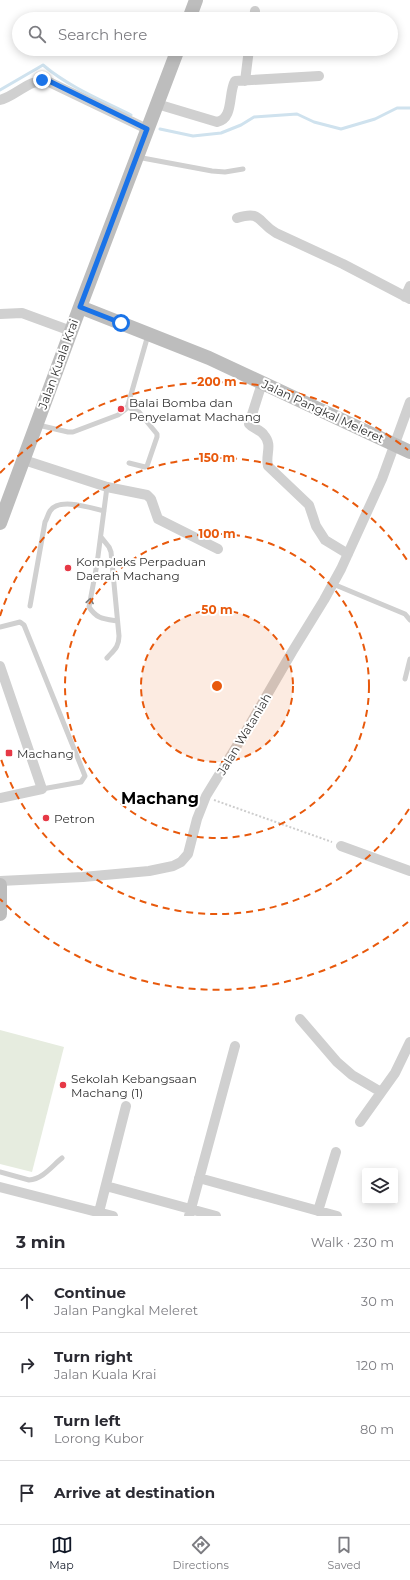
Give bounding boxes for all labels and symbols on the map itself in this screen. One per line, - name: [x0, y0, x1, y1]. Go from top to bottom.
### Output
- route end: [33, 71, 51, 89]
- route start: [112, 314, 130, 332]
- street label: Jalan Kuala Krai: [34, 317, 81, 412]
- text: 200 m: [197, 374, 237, 389]
- street label: Jalan Pangkal Meleret: [259, 376, 387, 446]
- place label: Balai Bomba dan Penyelamat Machang: [129, 395, 261, 424]
- marker: Balai Bomba dan Penyelamat Machang: [116, 404, 126, 414]
- text: 150 m: [199, 450, 235, 465]
- text: 100 m: [199, 526, 235, 541]
- place label: Kompleks Perpaduan Daerah Machang: [76, 554, 206, 583]
- marker: Kompleks Perpaduan Daerah Machang: [63, 563, 73, 573]
- one-way arrow: [85, 598, 94, 604]
- text: 50 m: [201, 602, 233, 617]
- centre of rings: [210, 679, 224, 693]
- street label: Jalan Wataniah: [213, 690, 274, 778]
- place label: Machang: [17, 746, 74, 761]
- marker: Machang: [4, 748, 14, 758]
- district label: Machang: [121, 789, 199, 808]
- place label: Petron: [54, 811, 95, 826]
- marker: Petron: [41, 813, 51, 823]
- place label: Sekolah Kebangsaan Machang (1): [71, 1071, 197, 1100]
- marker: Sekolah Kebangsaan Machang (1): [58, 1080, 68, 1090]

